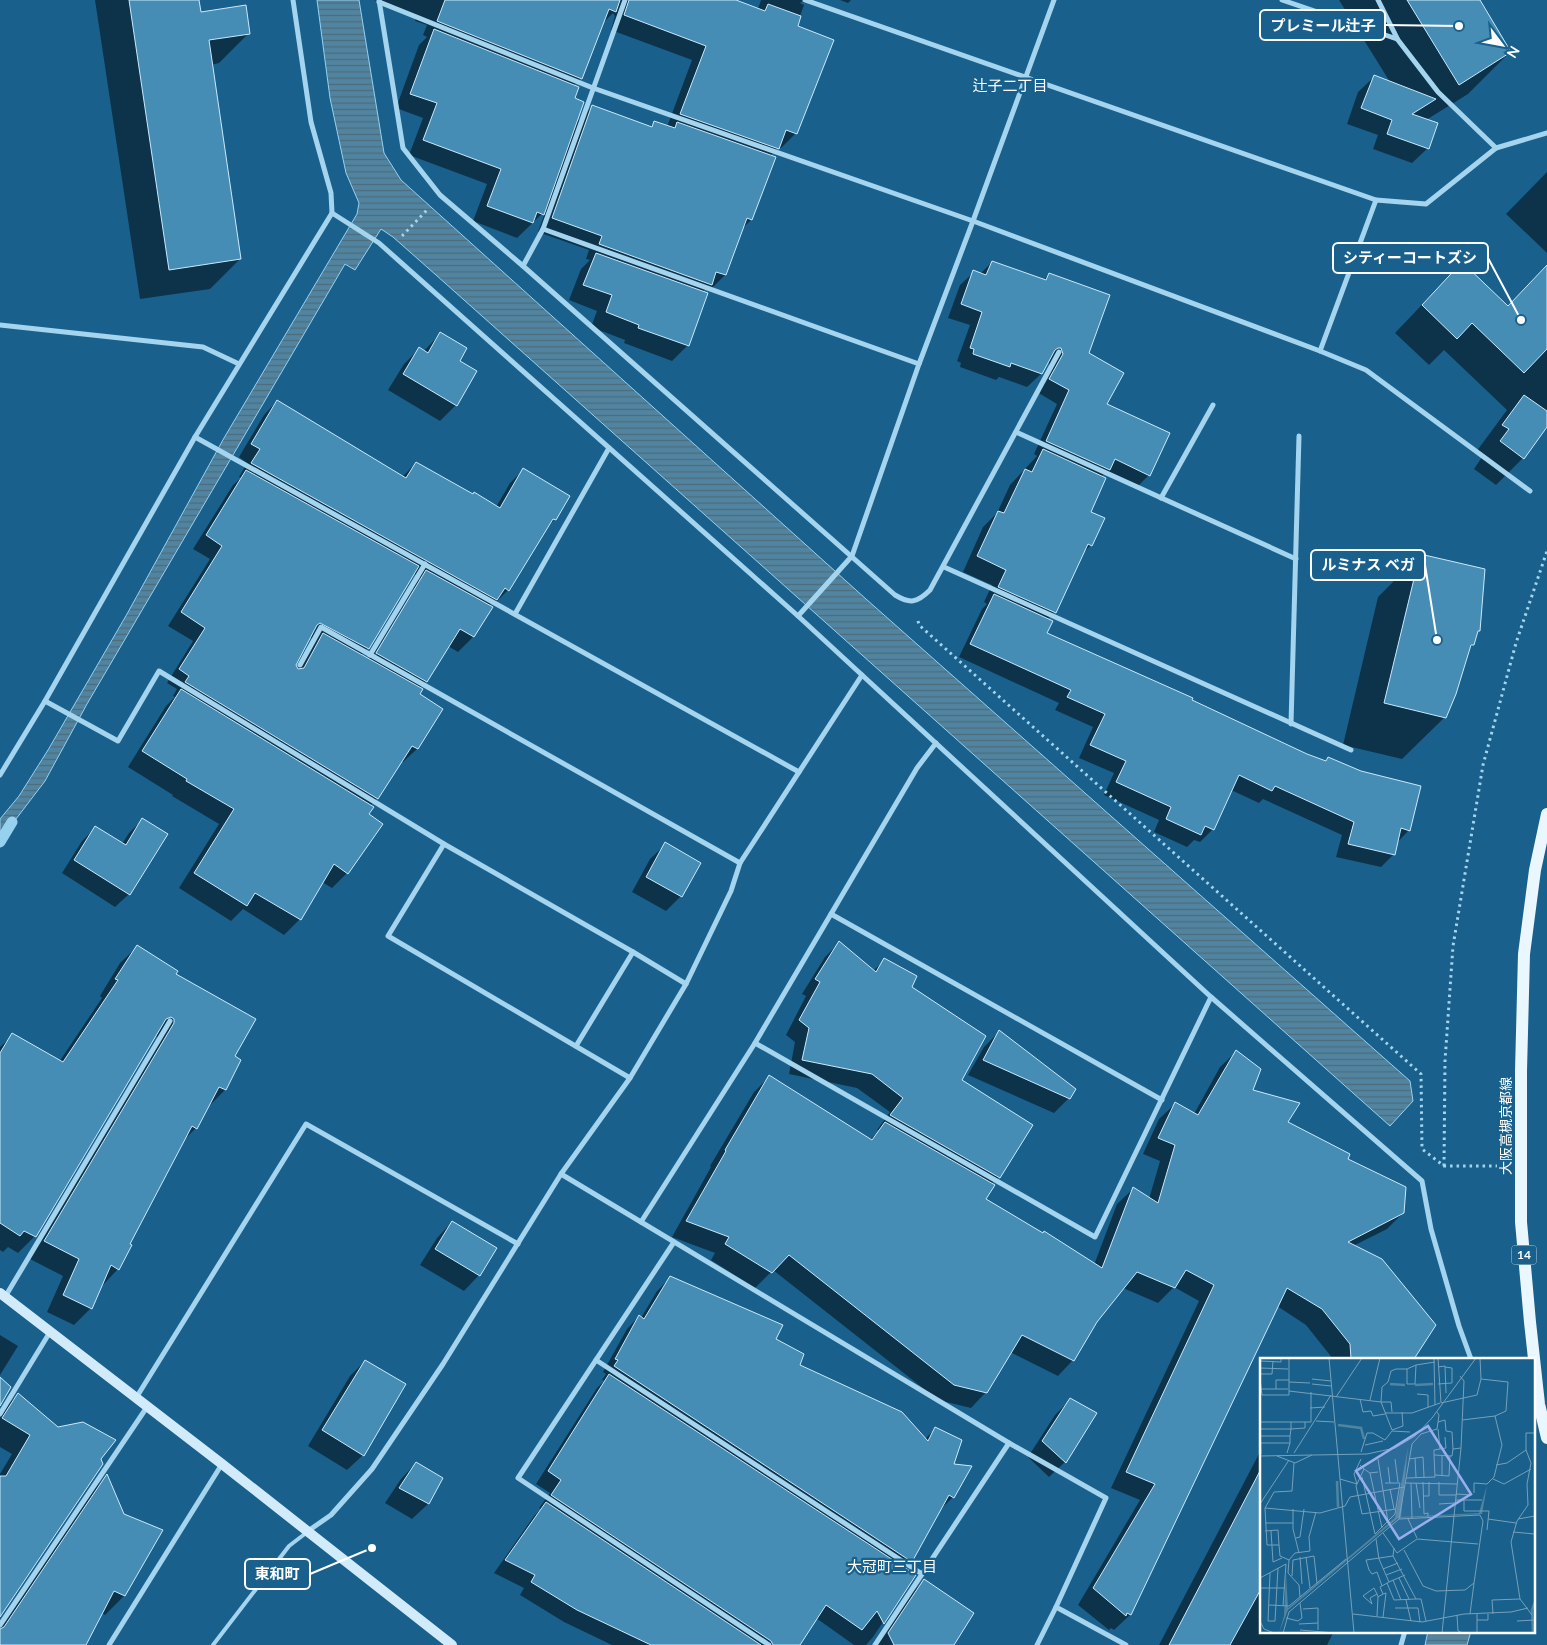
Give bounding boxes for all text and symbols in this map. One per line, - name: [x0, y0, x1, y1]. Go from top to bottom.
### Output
- callout: プレミール辻子: [1260, 10, 1385, 40]
- text: プレミール辻子: [1270, 16, 1376, 34]
- north arrow: [1477, 20, 1527, 70]
- text: N: [1503, 43, 1524, 61]
- district label: 辻子二丁目: [972, 76, 1048, 94]
- callout: シティーコートズシ: [1333, 243, 1488, 273]
- text: シティーコートズシ: [1343, 248, 1477, 266]
- callout: ルミナス ベガ: [1311, 550, 1425, 580]
- text: ルミナス ベガ: [1321, 555, 1415, 573]
- street label: 大阪高槻京都線: [1497, 1077, 1514, 1175]
- road number: 14: [1512, 1246, 1536, 1264]
- inset map: [1260, 1358, 1534, 1632]
- district label: 大冠町三丁目: [847, 1557, 937, 1575]
- callout: 東和町: [245, 1559, 310, 1589]
- text: 東和町: [254, 1564, 300, 1582]

